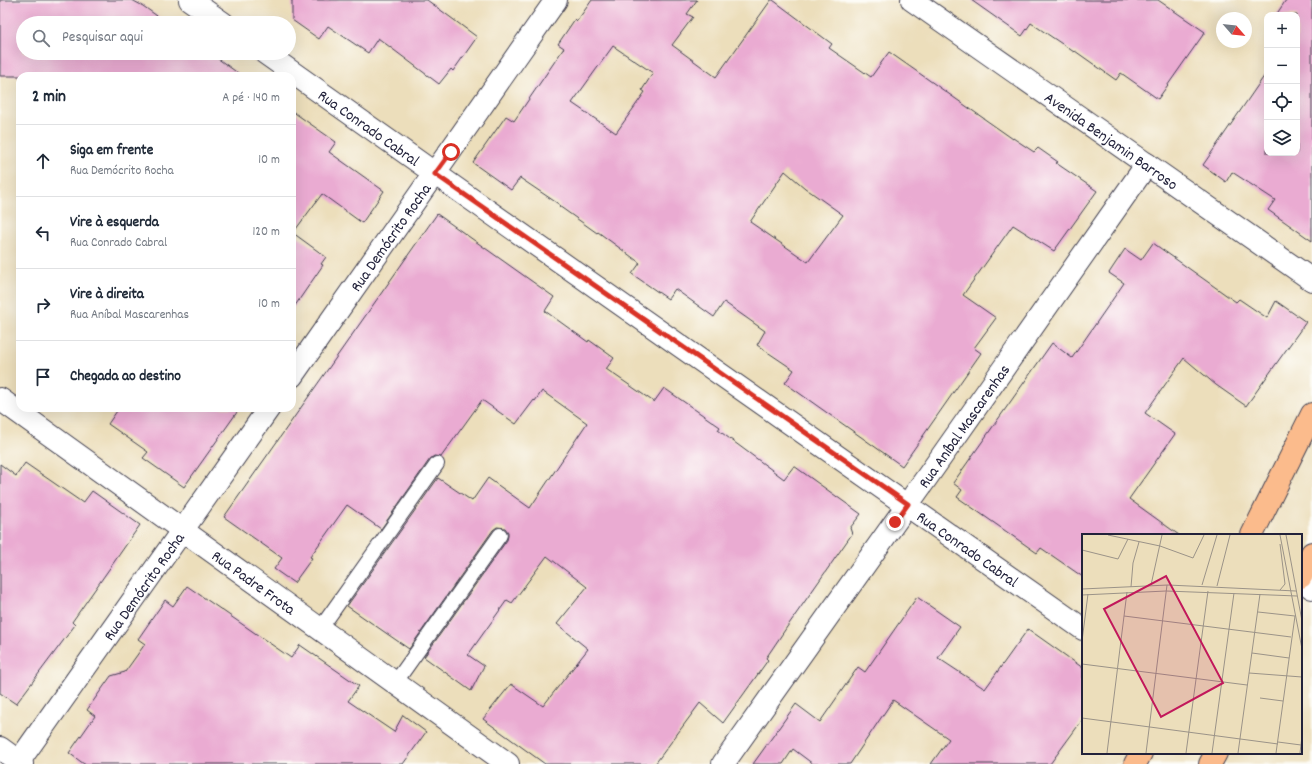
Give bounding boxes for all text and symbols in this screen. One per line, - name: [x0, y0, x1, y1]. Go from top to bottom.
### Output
- north arrow: [1216, 12, 1252, 48]
- map controls: [1264, 12, 1300, 156]
- button: +: [1264, 12, 1300, 48]
- search box: [16, 16, 296, 60]
- icon: search: [30, 27, 52, 49]
- text: Pesquisar aqui: [62, 27, 143, 49]
- button: −: [1264, 48, 1300, 84]
- button: locate: [1264, 84, 1300, 120]
- street label: Rua Conrado Cabral: [312, 85, 424, 173]
- text: 2 min: [32, 86, 66, 110]
- street label: Avenida Benjamin Barroso: [1039, 87, 1182, 197]
- text: A pé · 140 m: [222, 89, 280, 108]
- button: layers: [1264, 120, 1300, 156]
- text: Siga em frente: [70, 140, 153, 162]
- route start: [442, 143, 460, 161]
- icon: ahead: [32, 150, 54, 172]
- text: 10 m: [258, 151, 280, 170]
- text: Rua Demócrito Rocha: [70, 162, 174, 181]
- street label: Rua Demócrito Rocha: [346, 179, 438, 297]
- text: Vire à esquerda: [70, 212, 159, 234]
- icon: left: [32, 222, 54, 244]
- text: 120 m: [252, 223, 280, 242]
- text: Rua Conrado Cabral: [70, 234, 167, 253]
- text: Vire à direita: [70, 284, 144, 306]
- icon: right: [32, 294, 54, 316]
- text: 10 m: [258, 295, 280, 314]
- text: Rua Aníbal Mascarenhas: [70, 306, 189, 325]
- street label: Rua Aníbal Mascarenhas: [914, 360, 1017, 494]
- icon: arrive: [32, 366, 54, 388]
- text: Chegada ao destino: [70, 366, 181, 388]
- street label: Rua Conrado Cabral: [911, 506, 1022, 594]
- route end: [886, 513, 904, 531]
- street label: Rua Demócrito Rocha: [99, 528, 192, 646]
- inset map: [1082, 534, 1302, 754]
- street label: Rua Padre Frota: [206, 546, 300, 622]

